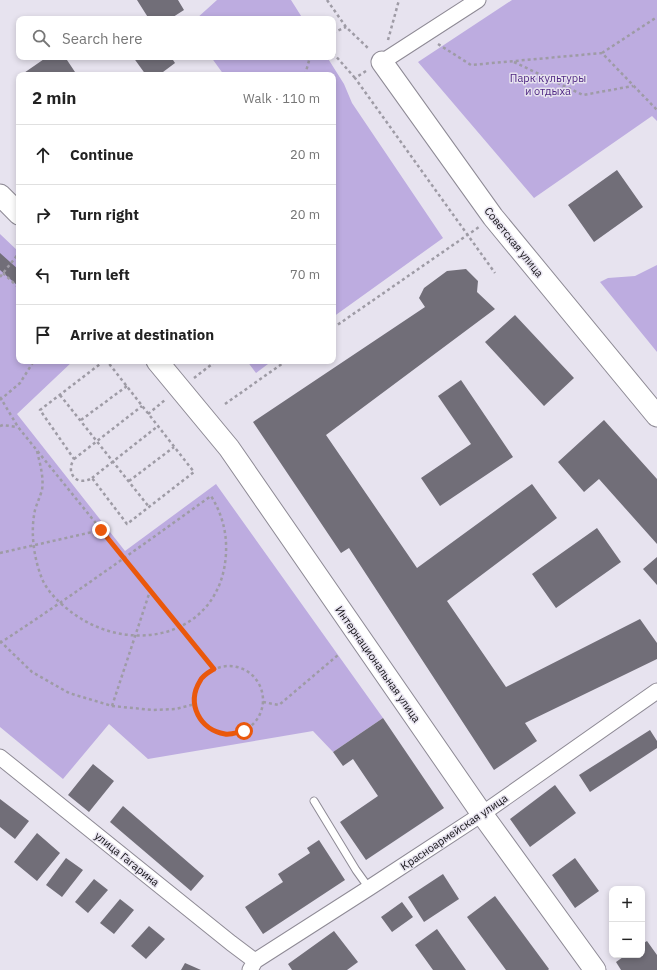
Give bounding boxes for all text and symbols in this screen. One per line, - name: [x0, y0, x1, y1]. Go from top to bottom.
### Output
- search box: [16, 16, 336, 60]
- icon: search: [30, 27, 52, 49]
- text: Search here: [62, 29, 142, 48]
- park label: Парк культуры и отдыха: [510, 71, 586, 98]
- text: 2 min: [32, 87, 76, 109]
- text: Walk · 110 m: [243, 90, 320, 107]
- icon: ahead: [32, 144, 54, 166]
- text: Continue: [70, 145, 134, 164]
- text: 20 m: [290, 146, 320, 163]
- icon: right: [32, 204, 54, 226]
- street label: Советская улица: [481, 204, 547, 280]
- text: Turn right: [70, 205, 139, 224]
- text: 20 m: [290, 206, 320, 223]
- icon: left: [32, 264, 54, 286]
- text: Turn left: [70, 265, 130, 284]
- text: 70 m: [290, 266, 320, 283]
- icon: arrive: [32, 324, 54, 346]
- text: Arrive at destination: [70, 325, 214, 344]
- route end: [92, 521, 110, 539]
- street label: Интернациональная улица: [332, 603, 424, 725]
- route start: [235, 722, 253, 740]
- street label: Красноармейская улица: [398, 791, 510, 873]
- street label: улица Гагарина: [92, 829, 162, 889]
- map controls: [609, 886, 645, 958]
- button: +: [609, 886, 645, 922]
- button: −: [609, 922, 645, 958]

